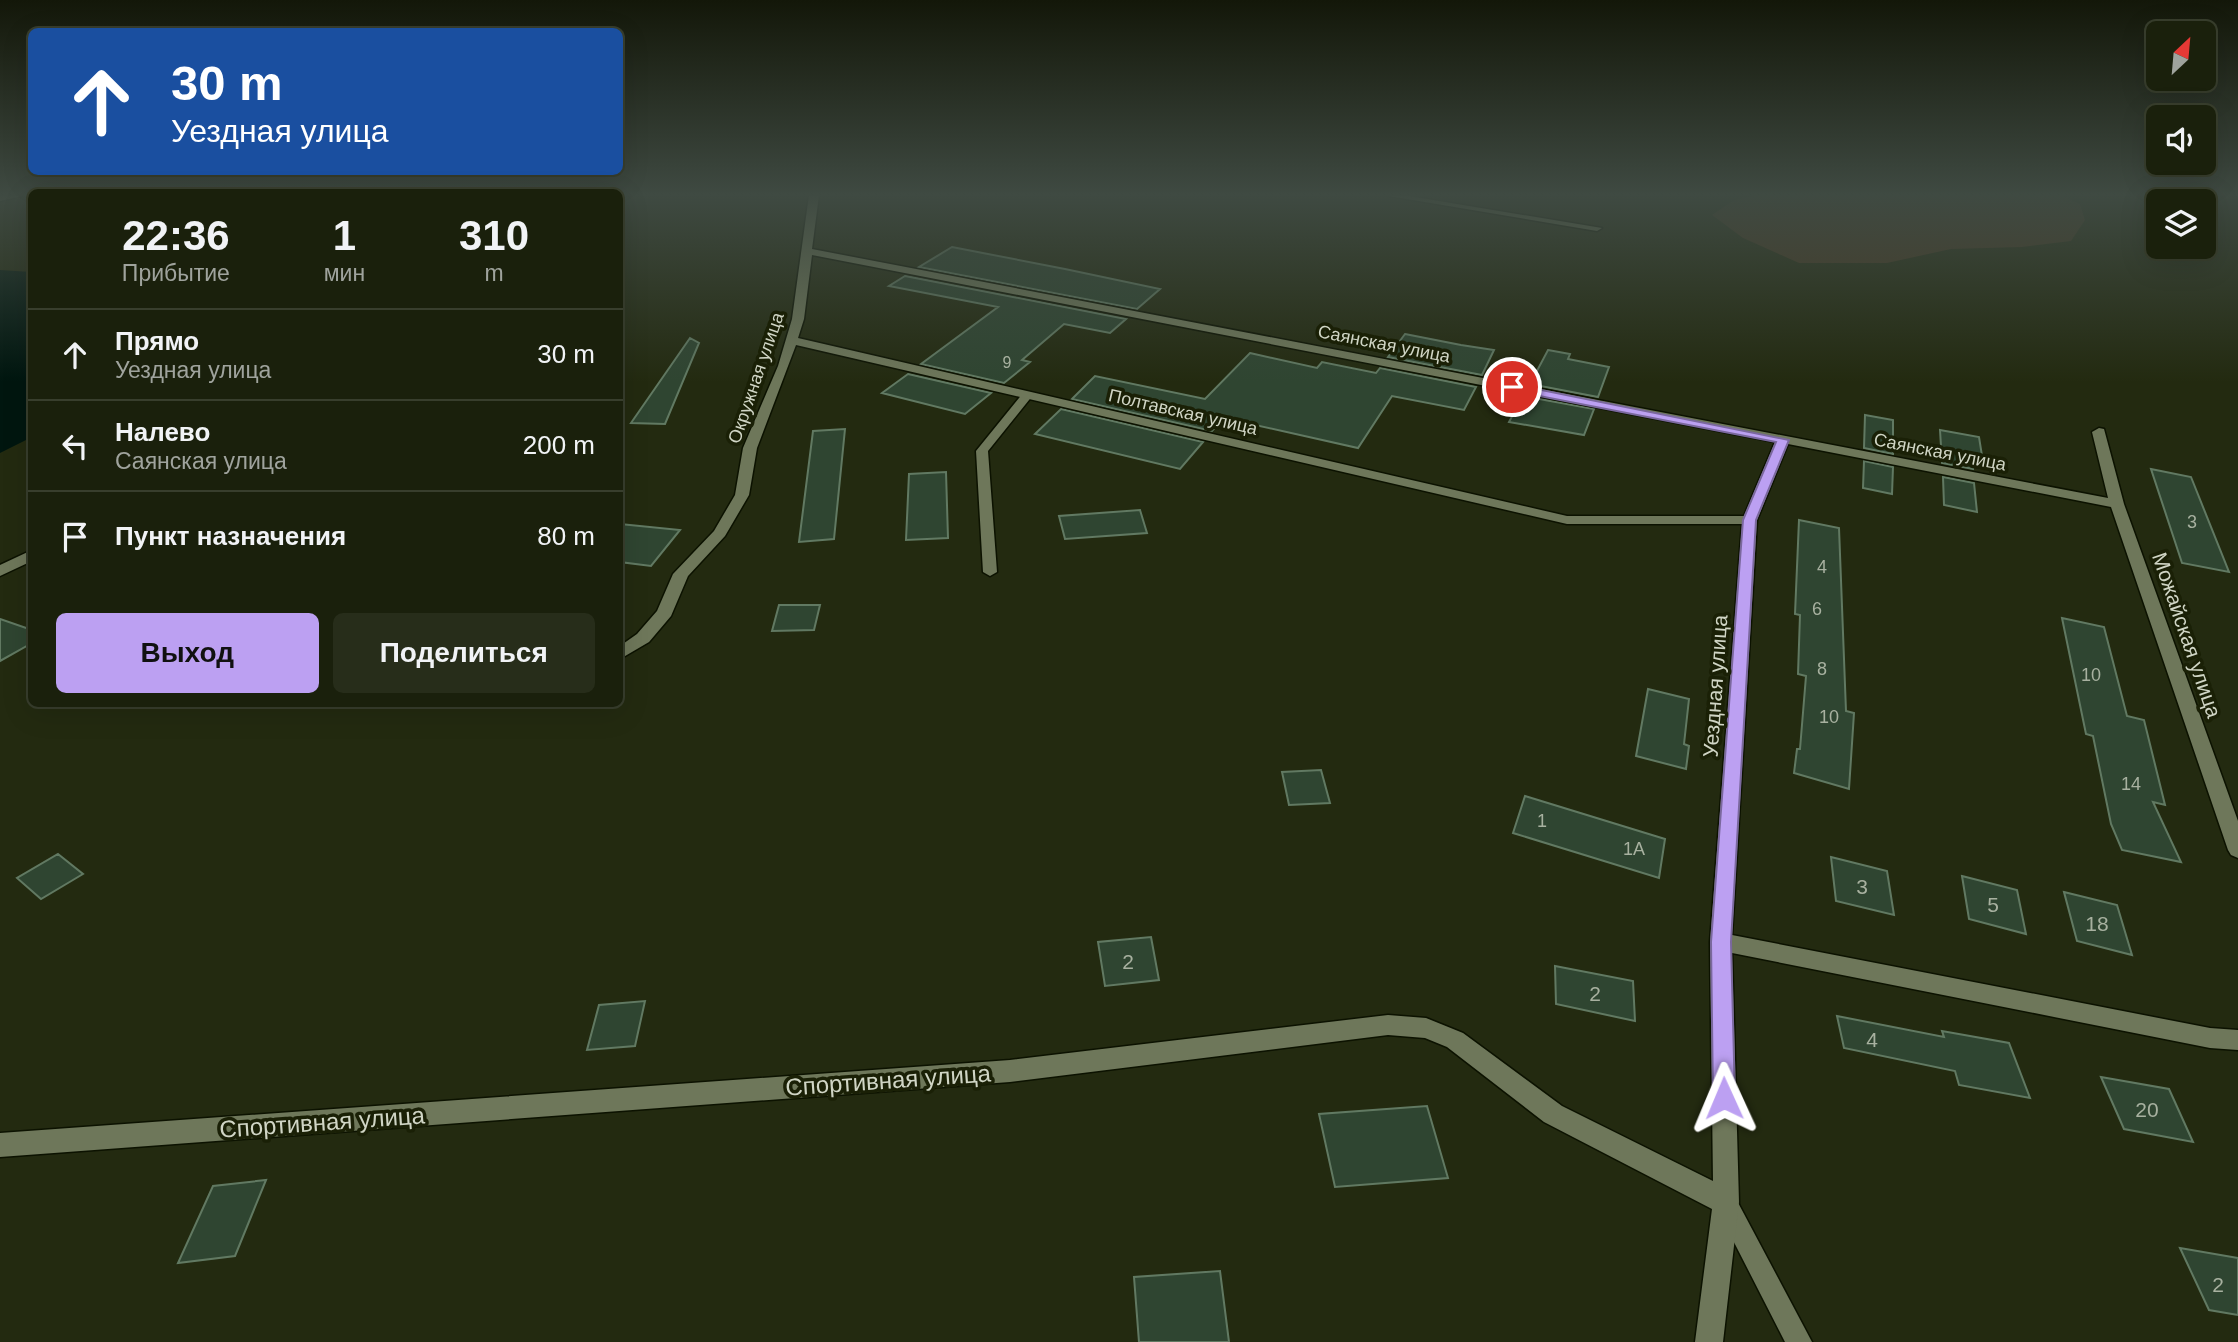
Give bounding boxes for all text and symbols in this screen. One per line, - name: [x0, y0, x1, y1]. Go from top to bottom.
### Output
- north arrow: [2146, 21, 2216, 91]
- map controls: [2146, 21, 2216, 259]
- icon: ahead: [56, 56, 147, 147]
- text: 30 m: [171, 56, 283, 110]
- button: sound: [2146, 105, 2216, 175]
- text: Уездная улица: [171, 113, 389, 149]
- button: layers: [2146, 189, 2216, 259]
- text: 22:36: [122, 212, 230, 259]
- text: 1: [333, 212, 356, 259]
- text: 310: [459, 212, 529, 259]
- text: Прибытие: [122, 260, 230, 286]
- text: мин: [324, 260, 365, 286]
- text: m: [484, 260, 504, 286]
- street label: Окружная улица: [724, 309, 788, 446]
- street label: Саянская улица: [1316, 321, 1453, 367]
- text: Прямо: [115, 326, 199, 356]
- icon: ahead: [56, 336, 94, 374]
- text: 30 m: [537, 339, 595, 369]
- house number: 9: [1003, 354, 1012, 371]
- text: Уездная улица: [115, 357, 271, 383]
- pin: [1482, 357, 1542, 417]
- icon: arrive: [1493, 368, 1531, 406]
- street label: Полтавская улица: [1107, 385, 1260, 439]
- text: Налево: [115, 417, 210, 447]
- icon: left: [56, 427, 94, 465]
- street label: Саянская улица: [1872, 429, 2009, 475]
- text: 200 m: [523, 430, 595, 460]
- text: Саянская улица: [115, 448, 287, 474]
- house number: 3: [2187, 512, 2197, 532]
- icon: arrive: [56, 518, 94, 556]
- text: Пункт назначения: [115, 521, 346, 551]
- text: 80 m: [537, 521, 595, 551]
- street label: Можайская улица: [2148, 549, 2226, 721]
- house number: 4: [1817, 557, 1827, 577]
- house number: 6: [1812, 599, 1822, 619]
- button: Выход: [56, 613, 319, 693]
- button: Поделиться: [333, 613, 595, 693]
- street label: Уездная улица: [1699, 614, 1731, 758]
- house number: 8: [1817, 659, 1827, 679]
- house number: 10: [2081, 665, 2101, 685]
- house number: 10: [1819, 707, 1839, 727]
- house number: 14: [2121, 774, 2141, 794]
- house number: 1: [1537, 811, 1547, 831]
- house number: 1А: [1623, 839, 1645, 859]
- house number: 3: [1856, 875, 1868, 898]
- house number: 5: [1987, 893, 1999, 916]
- house number: 18: [2085, 912, 2109, 935]
- house number: 2: [1122, 950, 1134, 973]
- house number: 2: [1589, 982, 1601, 1005]
- house number: 4: [1866, 1028, 1878, 1051]
- street label: Спортивная улица: [784, 1059, 992, 1101]
- position arrow: [1687, 1061, 1761, 1135]
- house number: 20: [2135, 1098, 2159, 1121]
- street label: Спортивная улица: [218, 1101, 426, 1143]
- house number: 2: [2212, 1273, 2224, 1296]

